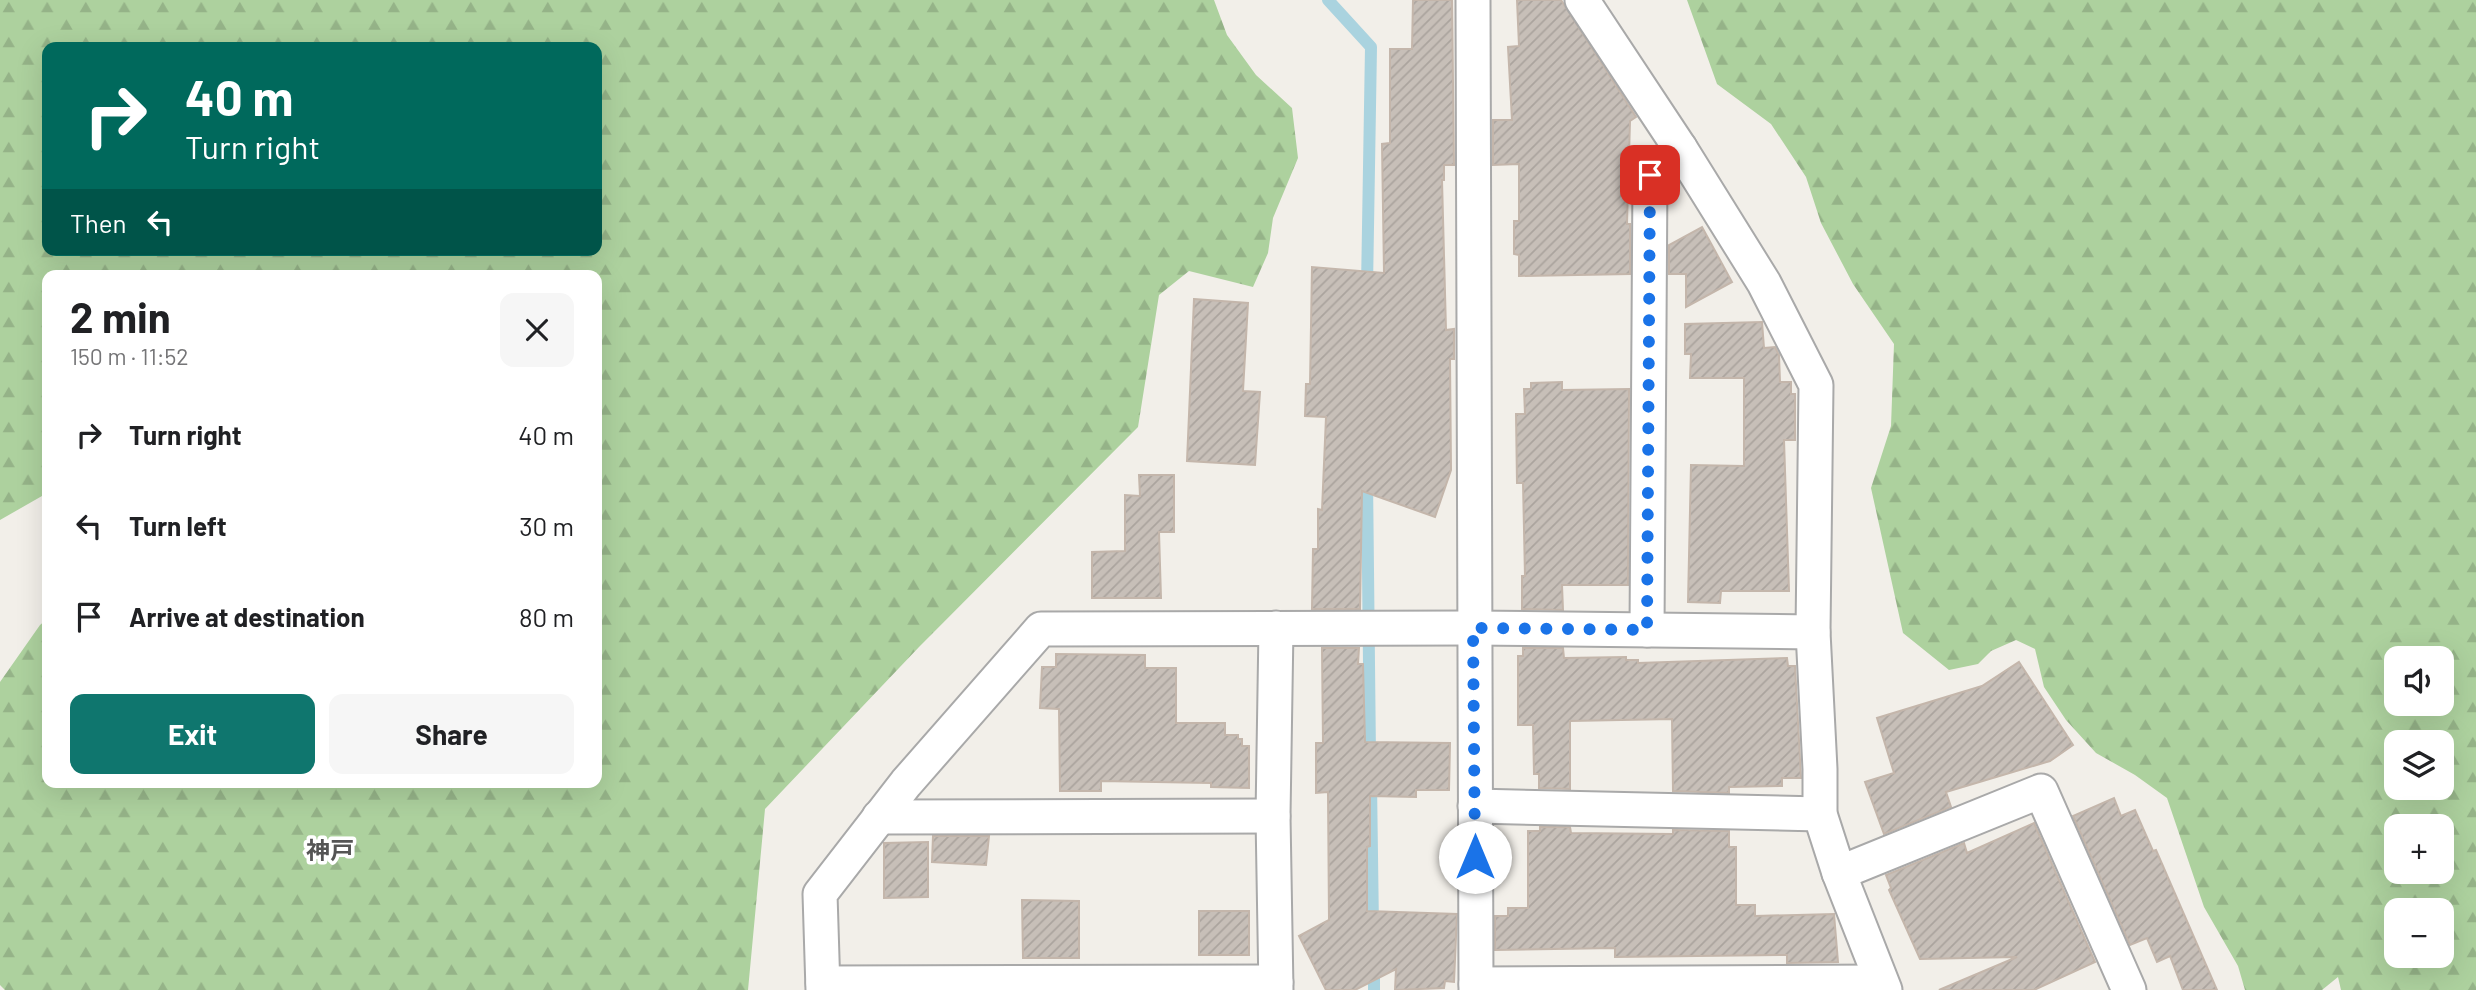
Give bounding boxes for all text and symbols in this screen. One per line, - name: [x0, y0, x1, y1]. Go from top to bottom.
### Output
- text: 40 m: [185, 67, 293, 126]
- icon: right: [70, 70, 161, 161]
- text: Turn right: [185, 127, 320, 165]
- pin: [1620, 145, 1680, 205]
- icon: arrive: [1631, 156, 1669, 194]
- icon: left: [141, 203, 179, 241]
- text: Then: [70, 207, 127, 238]
- text: 2 min: [70, 291, 171, 341]
- button: close: [500, 293, 574, 367]
- text: 150 m · 11:52: [70, 342, 189, 370]
- icon: right: [70, 416, 108, 454]
- text: Turn right: [129, 419, 242, 450]
- text: 40 m: [518, 419, 574, 450]
- icon: left: [70, 507, 108, 545]
- text: Turn left: [129, 510, 227, 541]
- text: 30 m: [519, 510, 574, 541]
- icon: arrive: [70, 598, 108, 636]
- text: Arrive at destination: [129, 601, 365, 632]
- text: 80 m: [519, 601, 574, 632]
- map controls: [2384, 646, 2454, 968]
- button: sound: [2384, 646, 2454, 716]
- button: Exit: [70, 694, 315, 774]
- button: Share: [329, 694, 574, 774]
- button: layers: [2384, 730, 2454, 800]
- button: +: [2384, 814, 2454, 884]
- position arrow: [1438, 820, 1512, 894]
- district label: 神戸: [306, 835, 354, 864]
- button: −: [2384, 898, 2454, 968]

